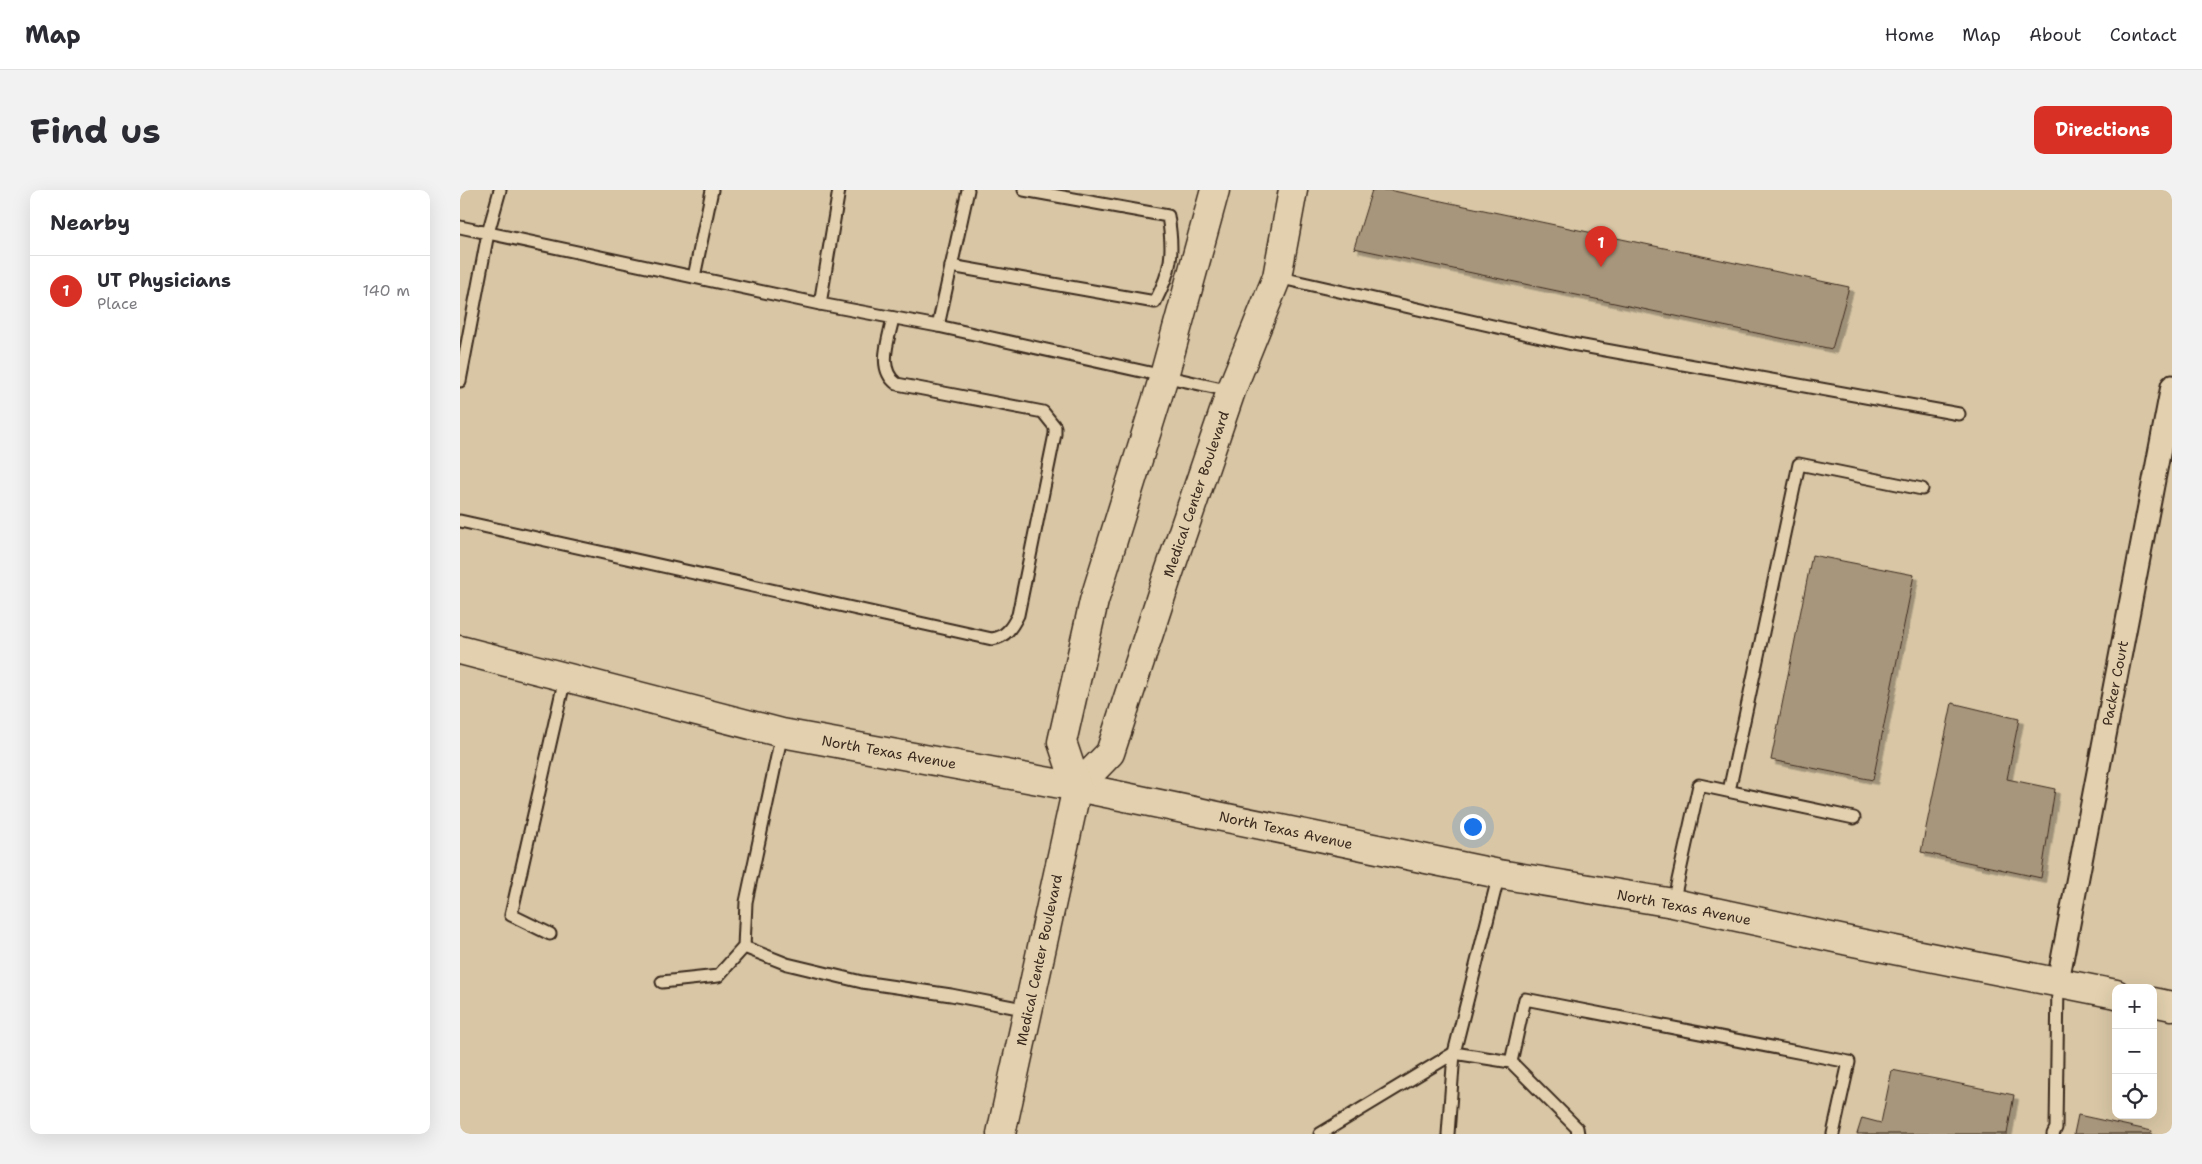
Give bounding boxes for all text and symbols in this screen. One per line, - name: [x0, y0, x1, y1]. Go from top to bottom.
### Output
- text: Map: [25, 19, 81, 51]
- text: Home: [1885, 23, 1934, 47]
- text: Map: [1962, 23, 2001, 47]
- text: About: [2029, 23, 2082, 47]
- text: Contact: [2110, 23, 2177, 47]
- button: Directions: [2034, 106, 2172, 154]
- text: Find us: [30, 107, 161, 154]
- text: Nearby: [50, 209, 130, 237]
- pin: 1: [1585, 226, 1617, 267]
- text: UT Physicians: [97, 268, 231, 293]
- text: 1: [62, 280, 70, 301]
- text: 140 m: [363, 280, 410, 301]
- text: Place: [97, 293, 138, 314]
- street label: Medical Center Boulevard: [1159, 408, 1233, 580]
- street label: Packer Court: [2098, 639, 2132, 727]
- street label: North Texas Avenue: [820, 731, 958, 773]
- street label: North Texas Avenue: [1217, 807, 1355, 853]
- your location: [1460, 814, 1486, 840]
- street label: Medical Center Boulevard: [1012, 873, 1066, 1047]
- street label: North Texas Avenue: [1615, 885, 1753, 929]
- map controls: [2112, 984, 2157, 1119]
- button: +: [2112, 984, 2157, 1029]
- button: −: [2112, 1029, 2157, 1074]
- button: locate: [2112, 1074, 2157, 1119]

